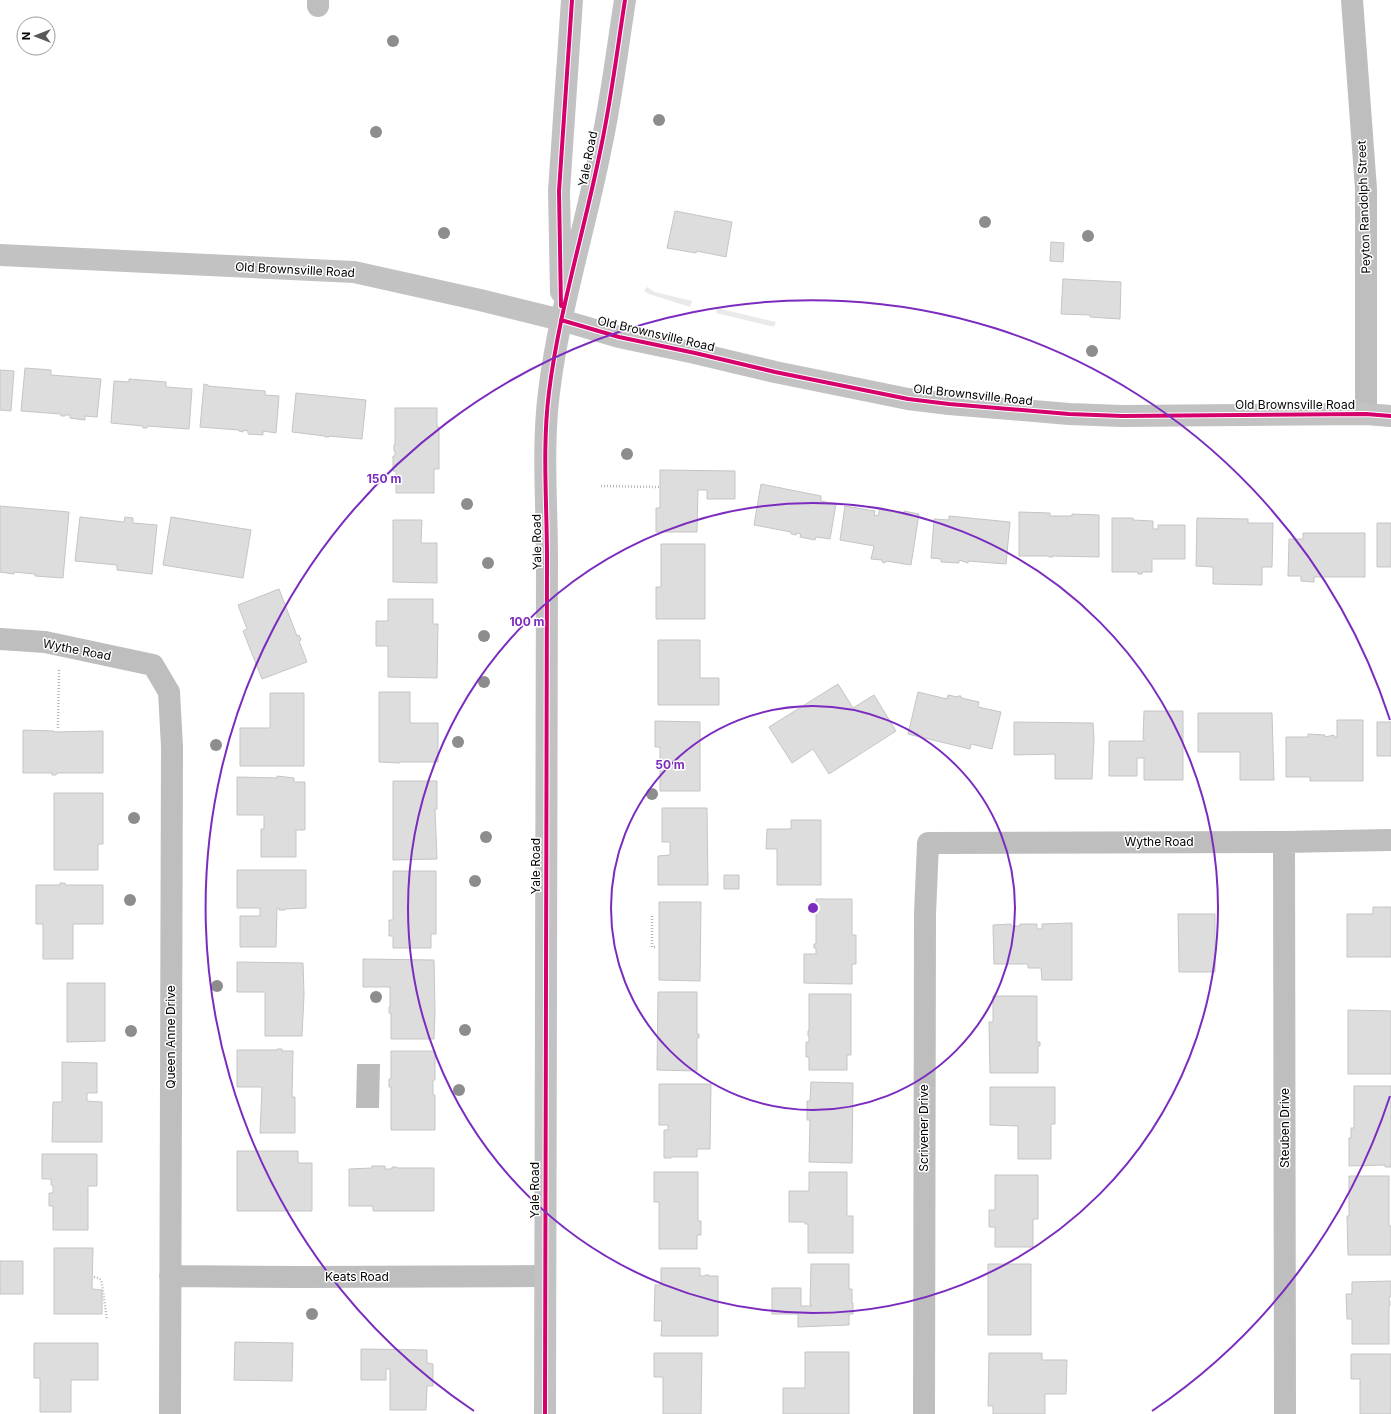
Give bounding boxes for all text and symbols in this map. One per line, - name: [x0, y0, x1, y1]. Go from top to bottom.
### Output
- north arrow: [16, 16, 56, 56]
- text: N: [19, 32, 33, 40]
- street label: Yale Road: [575, 130, 600, 188]
- street label: Peyton Randolph Street: [1354, 140, 1373, 274]
- street label: Old Brownsville Road: [235, 259, 355, 280]
- street label: Old Brownsville Road: [596, 313, 716, 354]
- street label: Old Brownsville Road: [913, 381, 1033, 408]
- street label: Old Brownsville Road: [1235, 397, 1355, 412]
- text: 150 m: [367, 471, 401, 486]
- street label: Yale Road: [529, 514, 544, 570]
- text: 100 m: [509, 614, 545, 629]
- street label: Wythe Road: [42, 636, 112, 663]
- text: 50 m: [655, 757, 685, 772]
- street label: Wythe Road: [1124, 834, 1194, 849]
- street label: Yale Road: [528, 838, 543, 894]
- centre of rings: [806, 901, 820, 915]
- street label: Queen Anne Drive: [163, 985, 178, 1089]
- street label: Scrivener Drive: [916, 1084, 931, 1172]
- street label: Steuben Drive: [1277, 1088, 1292, 1168]
- street label: Yale Road: [527, 1162, 542, 1218]
- street label: Keats Road: [325, 1269, 389, 1284]

